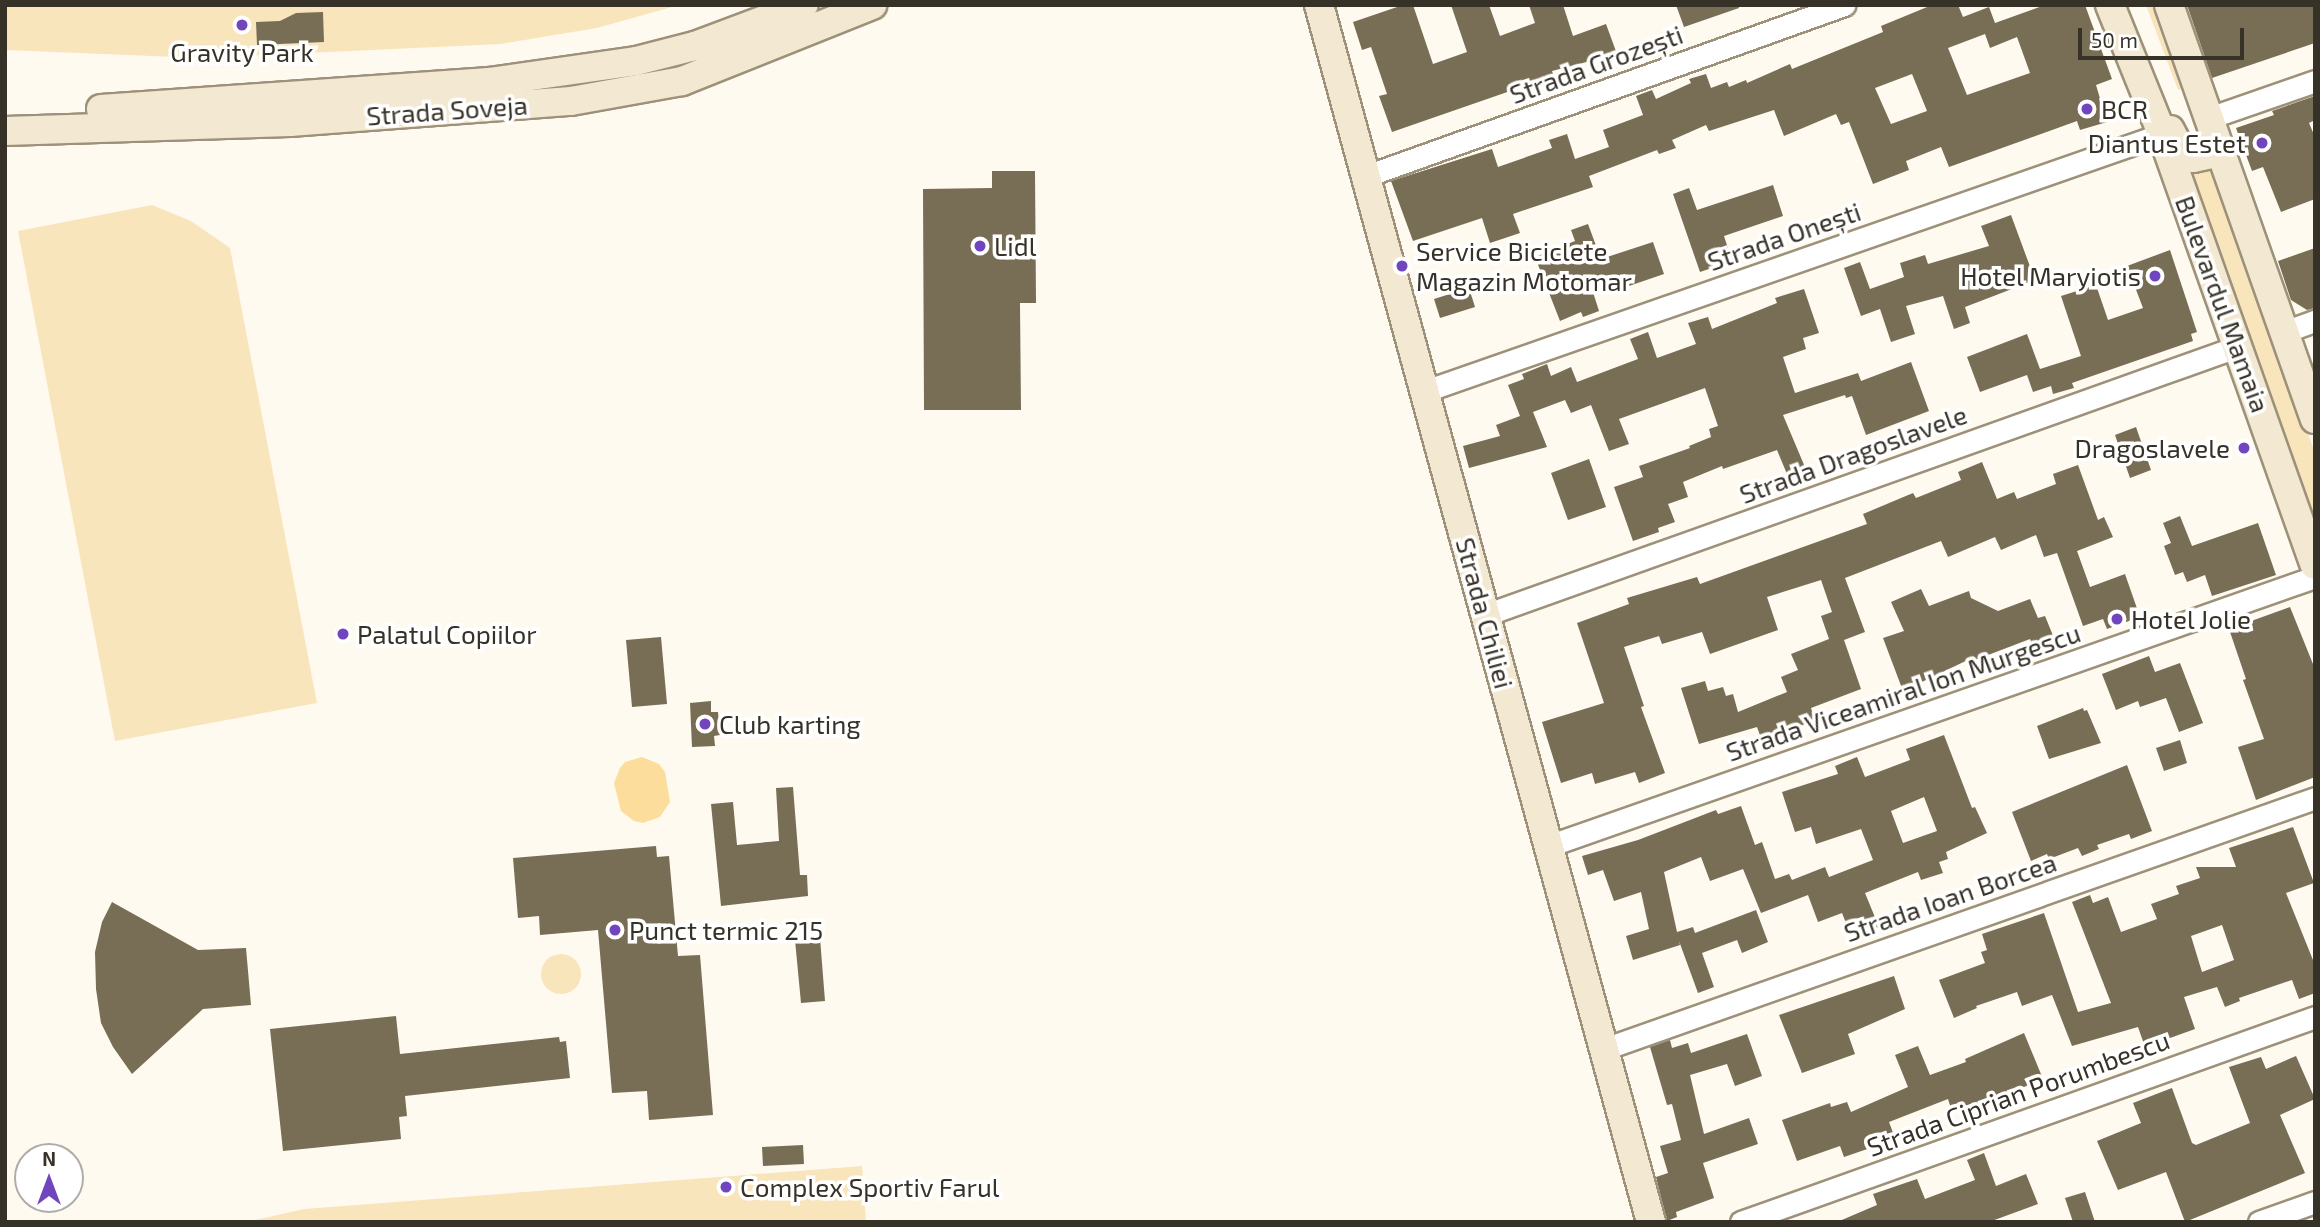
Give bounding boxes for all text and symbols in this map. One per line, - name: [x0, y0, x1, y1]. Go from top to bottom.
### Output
- scale bar: [2082, 14, 2248, 58]
- marker: Gravity Park: [234, 17, 250, 33]
- street label: Strada Grozești: [1505, 18, 1687, 110]
- text: 50 m: [2091, 27, 2138, 52]
- place label: Gravity Park: [170, 36, 314, 68]
- street label: Strada Soveja: [365, 89, 529, 131]
- place label: BCR: [2101, 93, 2148, 125]
- marker: BCR: [2079, 101, 2095, 117]
- place label: Diantus Estet: [2088, 127, 2246, 159]
- marker: Diantus Estet: [2252, 133, 2272, 153]
- street label: Bulevardul Mamaia: [2169, 191, 2277, 417]
- street label: Strada Onești: [1703, 195, 1865, 277]
- place label: Lidl: [994, 230, 1036, 262]
- place label: Service Biciclete Magazin Motomar: [1416, 235, 1632, 296]
- marker: Lidl: [972, 238, 988, 254]
- marker: Service Biciclete Magazin Motomar: [1394, 258, 1410, 274]
- place label: Hotel Maryiotis: [1959, 260, 2141, 292]
- marker: Hotel Maryiotis: [2147, 268, 2163, 284]
- street label: Strada Dragoslavele: [1735, 398, 1971, 510]
- place label: Dragoslavele: [2074, 432, 2230, 464]
- marker: Dragoslavele: [2236, 440, 2252, 456]
- street label: Strada Chiliei: [1450, 534, 1520, 692]
- place label: Hotel Jolie: [2131, 603, 2252, 635]
- marker: Hotel Jolie: [2109, 611, 2125, 627]
- street label: Strada Viceamiral Ion Murgescu: [1721, 616, 2085, 768]
- place label: Palatul Copiilor: [357, 618, 537, 650]
- marker: Palatul Copiilor: [335, 626, 351, 642]
- place label: Club karting: [719, 708, 861, 740]
- marker: Club karting: [697, 716, 713, 732]
- street label: Strada Ioan Borcea: [1840, 846, 2060, 948]
- place label: Punct termic 215: [629, 914, 824, 946]
- marker: Punct termic 215: [607, 922, 623, 938]
- street label: Strada Ciprian Porumbescu: [1862, 1024, 2174, 1162]
- north arrow: [14, 1143, 84, 1213]
- text: N: [42, 1147, 56, 1170]
- place label: Complex Sportiv Farul: [740, 1171, 1000, 1203]
- marker: Complex Sportiv Farul: [718, 1179, 734, 1195]

